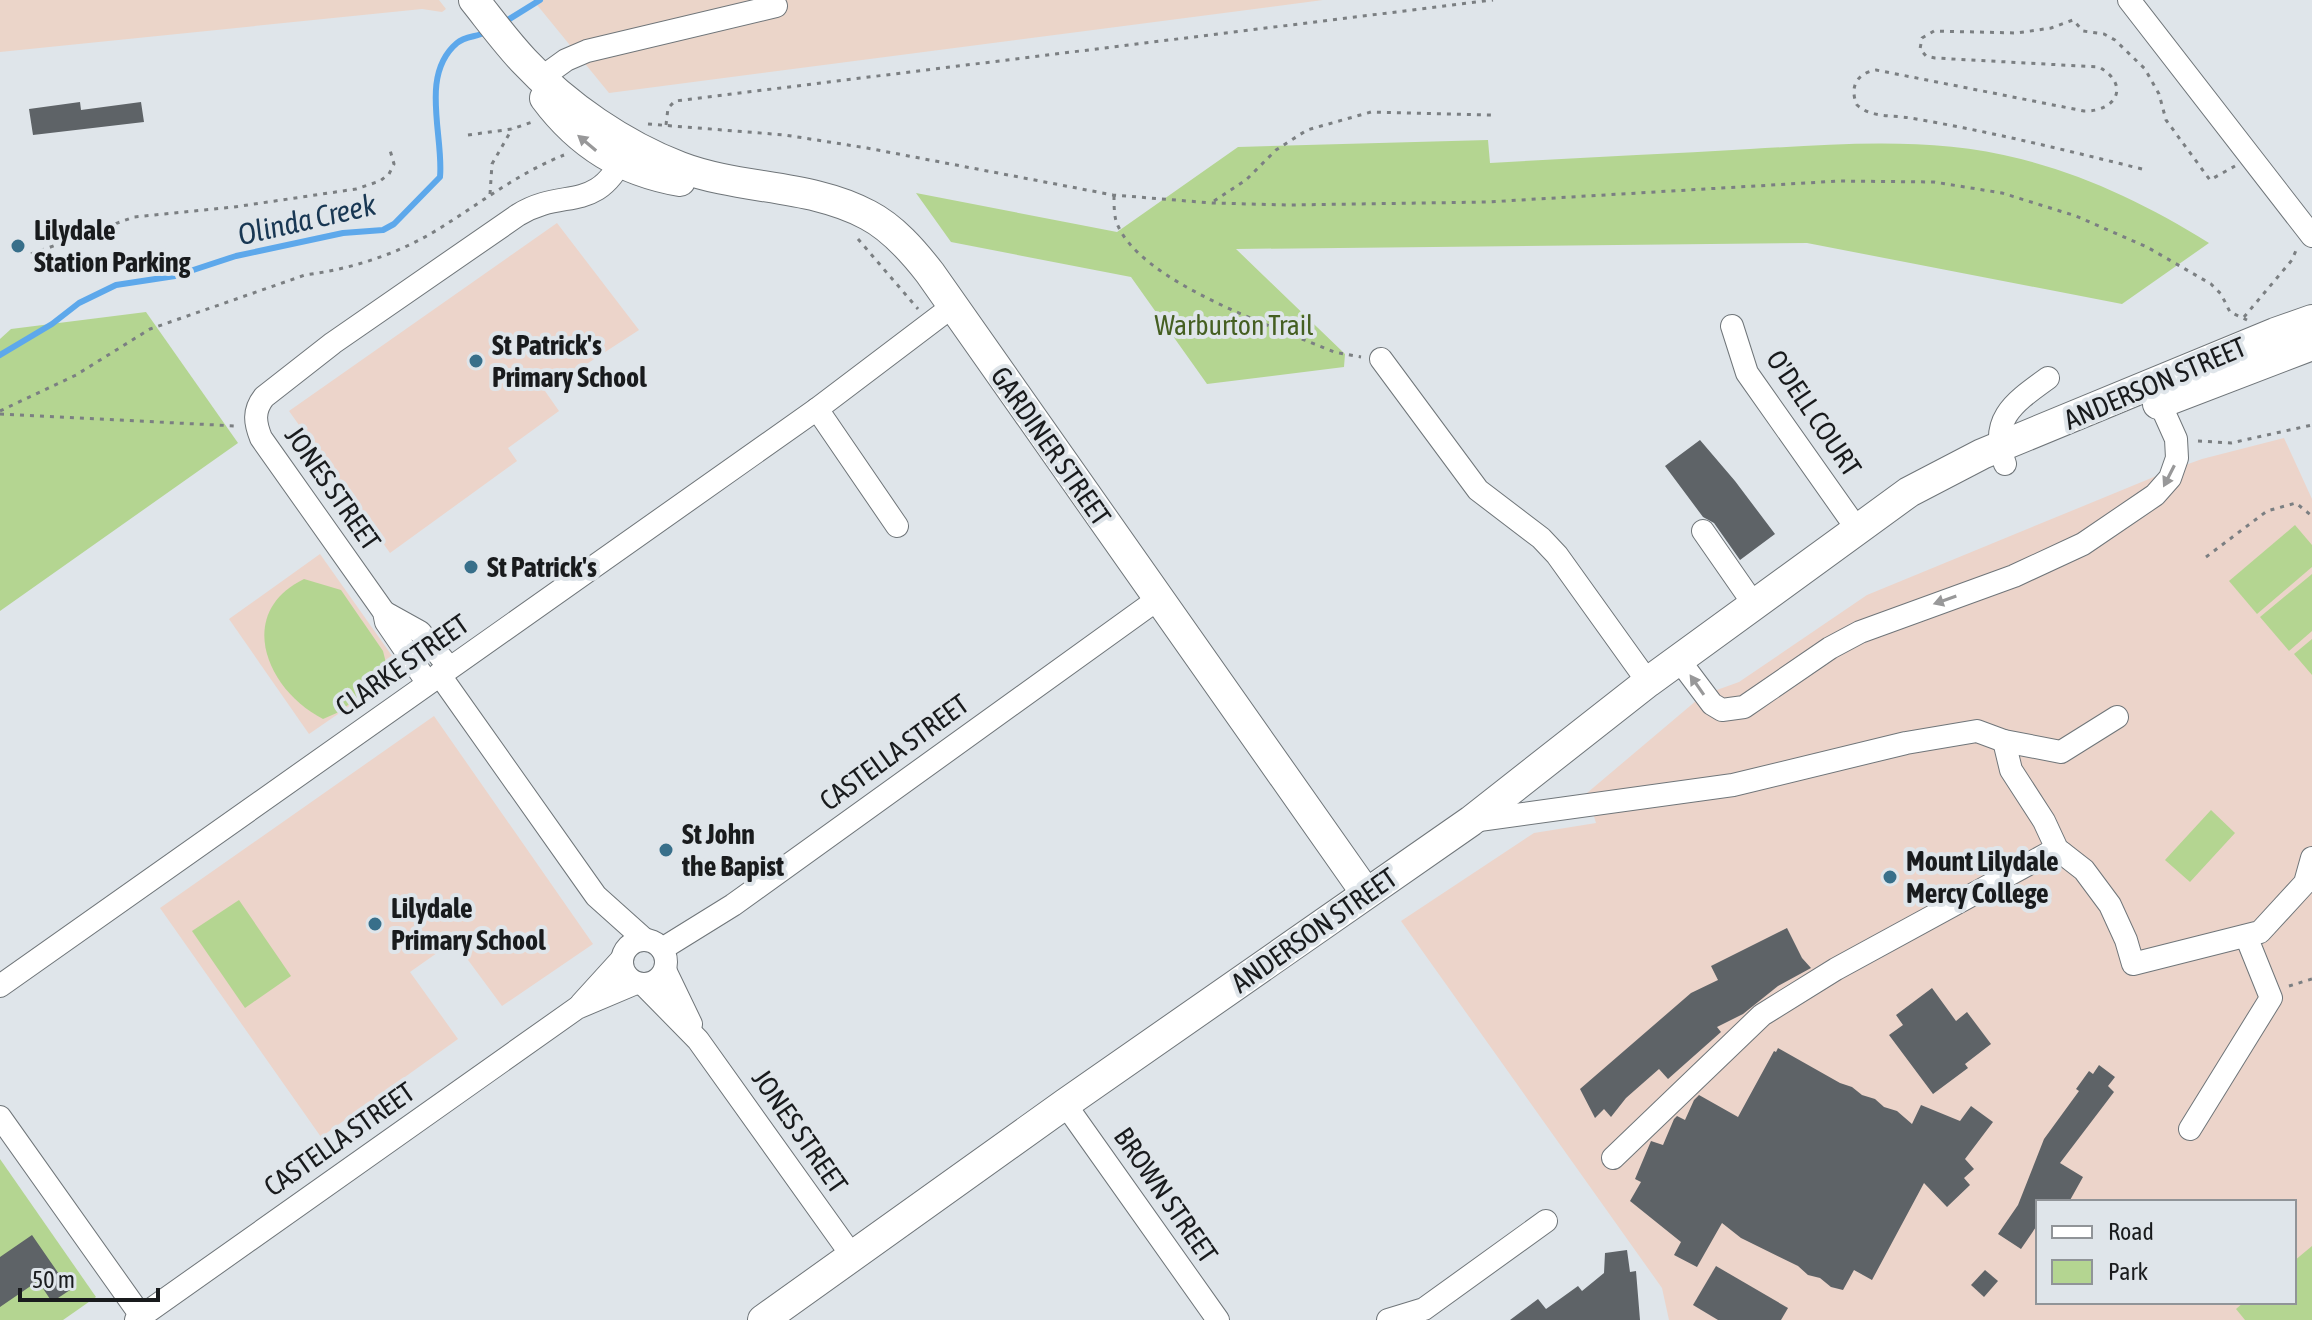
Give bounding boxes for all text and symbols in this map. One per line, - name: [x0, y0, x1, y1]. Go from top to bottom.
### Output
- one-way arrow: [577, 135, 597, 152]
- water label: Olinda Creek: [235, 186, 380, 251]
- place label: Lilydale Station Parking: [34, 214, 192, 278]
- marker: Lilydale Station Parking: [9, 237, 27, 255]
- park label: Warburton Trail: [1154, 309, 1314, 341]
- place label: St Patrick's Primary School: [492, 329, 647, 393]
- street label: ANDERSON STREET: [2059, 330, 2251, 436]
- street label: O'DELL COURT: [1760, 344, 1868, 482]
- marker: St Patrick's Primary School: [467, 352, 485, 370]
- street label: GARDINER STREET: [985, 361, 1117, 531]
- street label: JONES STREET: [279, 420, 387, 556]
- one-way arrow: [2162, 464, 2175, 487]
- place label: St Patrick's: [487, 551, 597, 583]
- marker: St Patrick's: [462, 558, 480, 576]
- one-way arrow: [1933, 594, 1957, 606]
- street label: CLARKE STREET: [329, 607, 475, 723]
- one-way arrow: [1690, 675, 1705, 696]
- street label: CASTELLA STREET: [814, 687, 974, 817]
- place label: St John the Bapist: [681, 818, 784, 882]
- marker: St John the Bapist: [657, 841, 675, 859]
- place label: Mount Lilydale Mercy College: [1906, 845, 2059, 909]
- street label: ANDERSON STREET: [1225, 861, 1403, 999]
- marker: Mount Lilydale Mercy College: [1881, 868, 1899, 886]
- place label: Lilydale Primary School: [391, 892, 546, 956]
- marker: Lilydale Primary School: [366, 915, 384, 933]
- street label: JONES STREET: [746, 1063, 854, 1199]
- street label: CASTELLA STREET: [258, 1075, 420, 1203]
- street label: BROWN STREET: [1108, 1121, 1224, 1269]
- legend: [2036, 1200, 2296, 1304]
- text: Road: [2108, 1218, 2154, 1245]
- scale bar: [20, 1252, 158, 1302]
- text: Park: [2108, 1258, 2149, 1285]
- text: 50 m: [32, 1266, 75, 1293]

